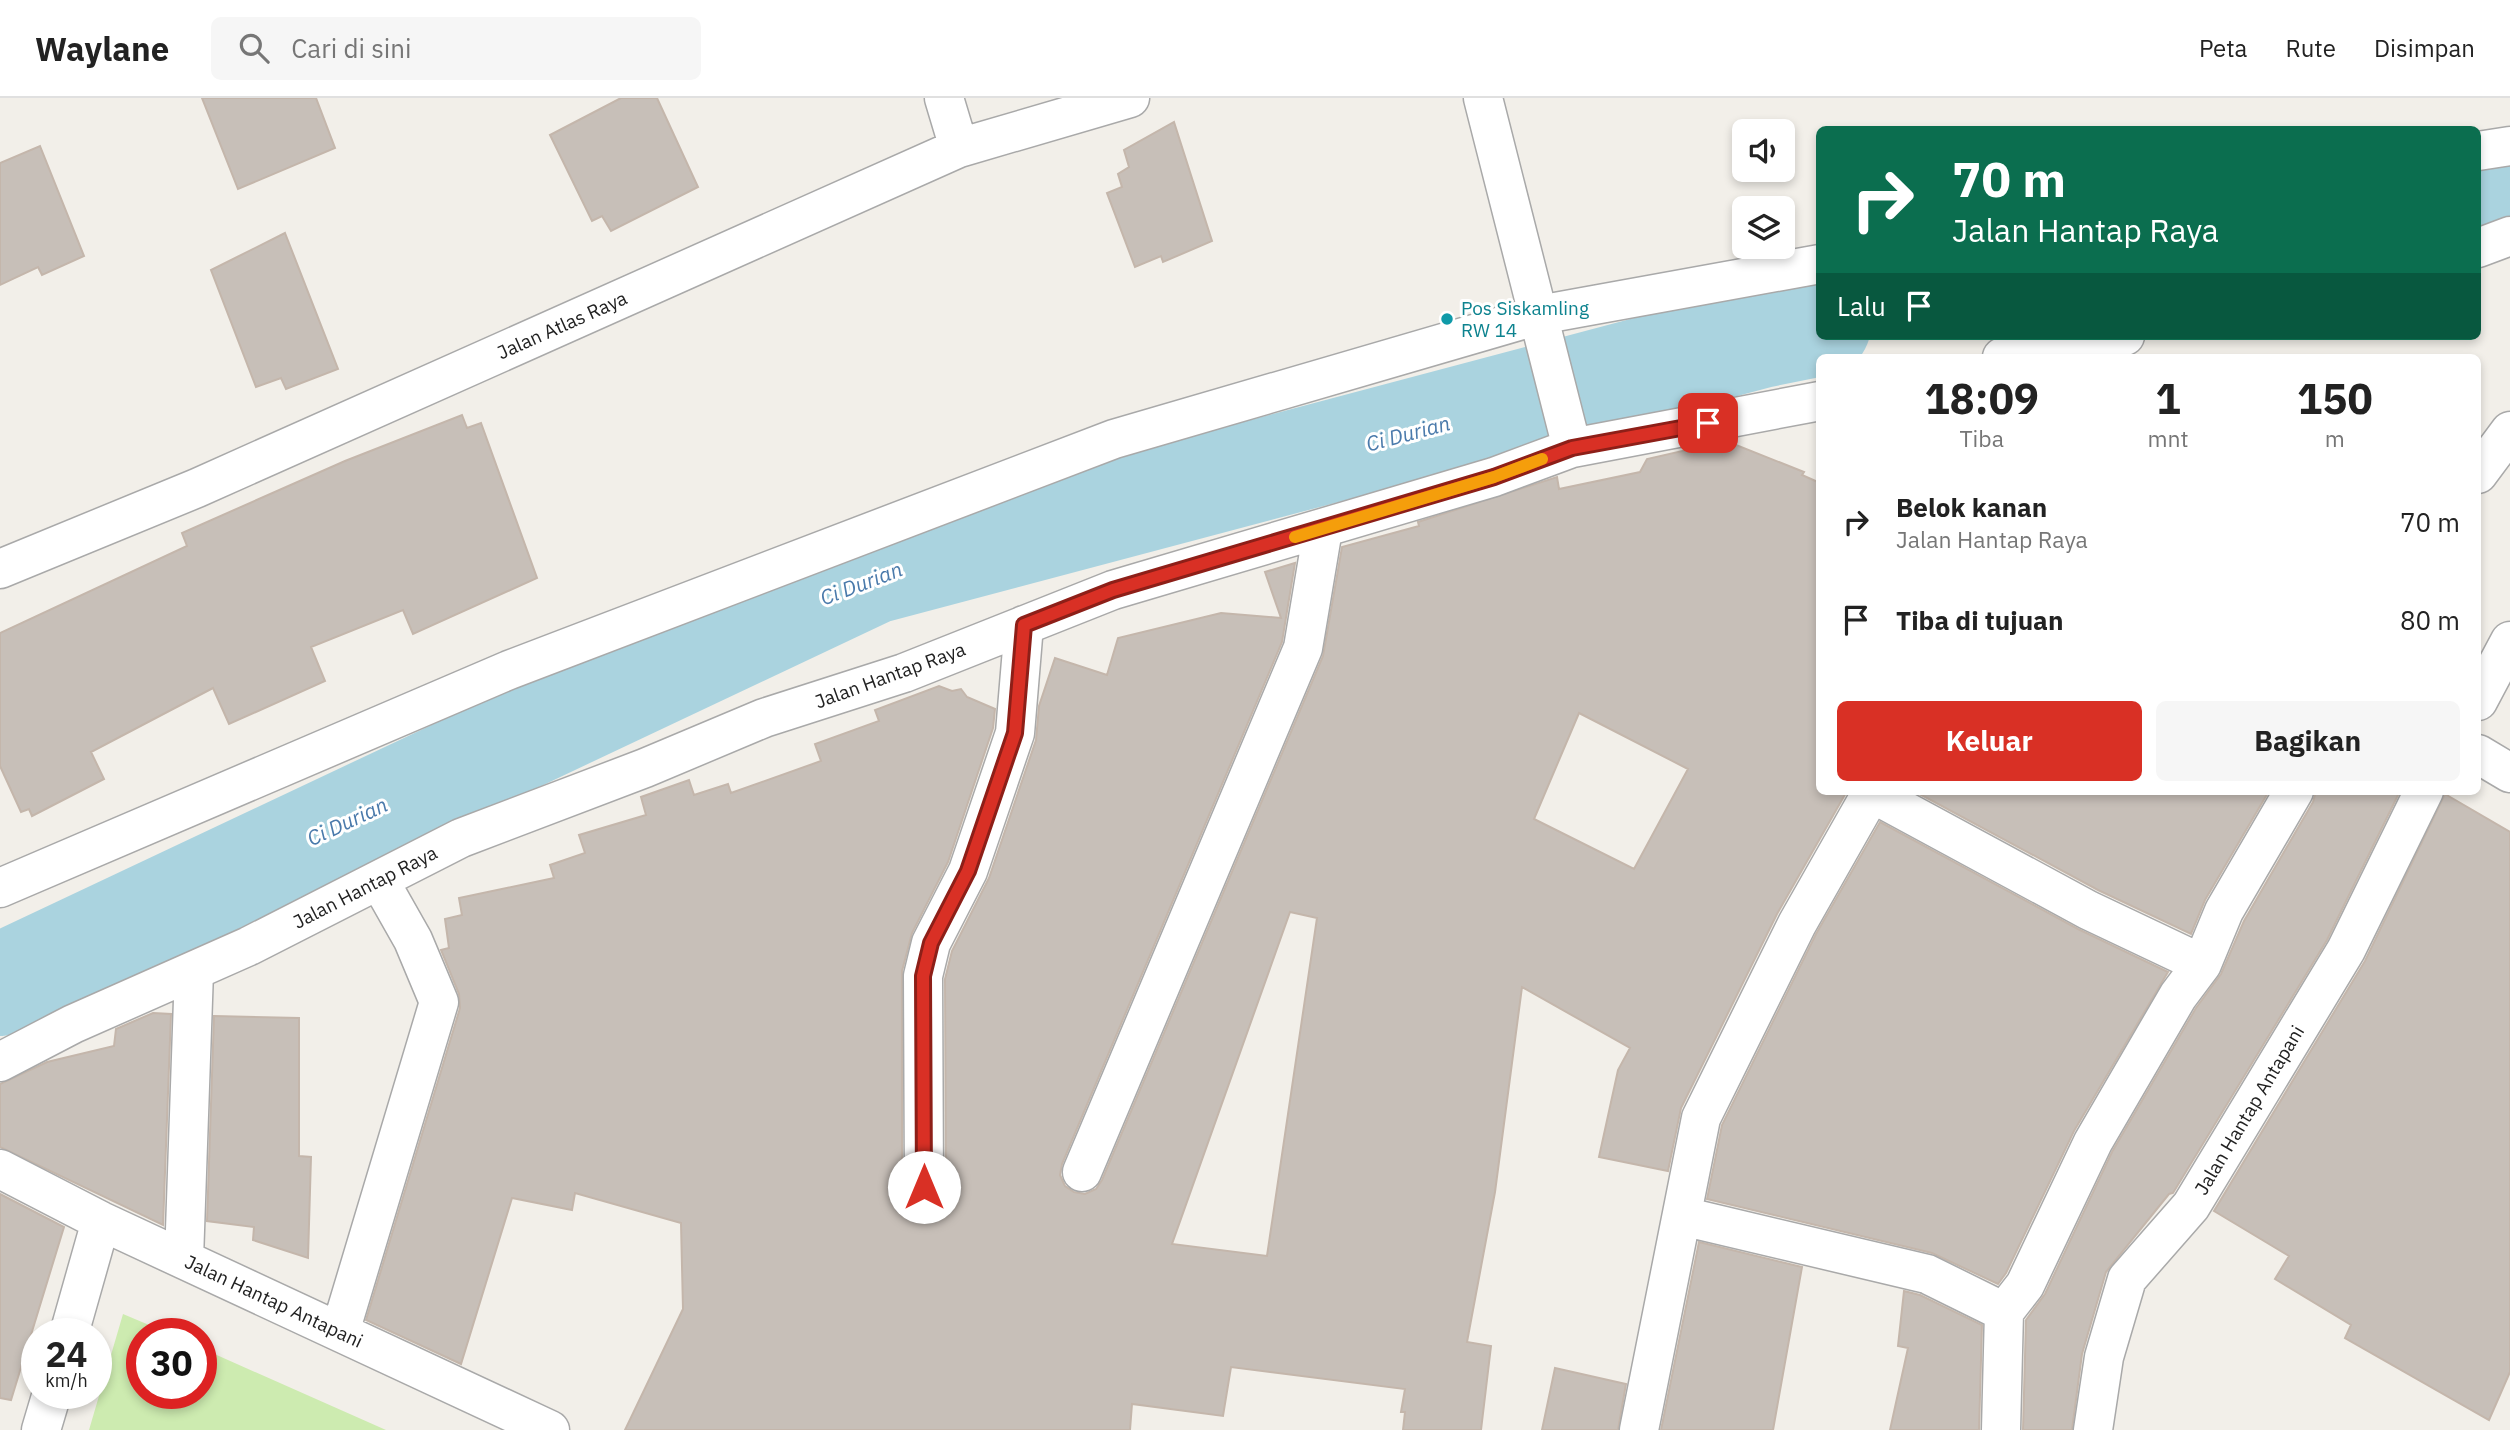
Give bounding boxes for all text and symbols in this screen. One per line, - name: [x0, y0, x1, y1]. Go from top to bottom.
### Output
- search box: [211, 17, 701, 80]
- text: Waylane: [35, 27, 169, 70]
- icon: search: [235, 29, 273, 67]
- text: Cari di sini: [291, 31, 412, 65]
- text: Peta: [2199, 32, 2247, 64]
- text: Rute: [2285, 32, 2336, 64]
- text: Disimpan: [2374, 32, 2475, 64]
- map controls: [1732, 119, 1795, 259]
- button: sound: [1732, 119, 1795, 182]
- text: 70 m: [1952, 147, 2066, 210]
- icon: right: [1837, 154, 1928, 245]
- button: layers: [1732, 196, 1795, 259]
- text: Jalan Hantap Raya: [1952, 209, 2219, 251]
- street label: Jalan Atlas Raya: [493, 286, 631, 364]
- icon: arrive: [1900, 287, 1938, 325]
- text: Lalu: [1837, 289, 1886, 323]
- place label: Pos Siskamling RW 14: [1461, 296, 1589, 342]
- marker: Pos Siskamling RW 14: [1439, 311, 1455, 327]
- text: 18:09: [1924, 371, 2039, 426]
- text: 1: [2155, 371, 2181, 426]
- text: 150: [2297, 371, 2373, 426]
- pin: [1678, 393, 1738, 453]
- icon: arrive: [1689, 404, 1727, 442]
- water label: Ci Durian: [1363, 408, 1453, 458]
- text: Tiba: [1959, 423, 2004, 453]
- text: mnt: [2147, 423, 2189, 453]
- text: m: [2325, 423, 2345, 453]
- text: Belok kanan: [1896, 490, 2047, 524]
- icon: right: [1837, 503, 1875, 541]
- text: 70 m: [2400, 505, 2460, 539]
- text: Jalan Hantap Raya: [1896, 524, 2088, 554]
- water label: Ci Durian: [816, 555, 906, 611]
- icon: arrive: [1837, 601, 1875, 639]
- text: Tiba di tujuan: [1896, 603, 2063, 637]
- text: 80 m: [2400, 603, 2460, 637]
- street label: Jalan Hantap Raya: [811, 637, 969, 713]
- button: Keluar: [1837, 701, 2142, 781]
- button: Bagikan: [2156, 701, 2460, 781]
- water label: Ci Durian: [302, 790, 392, 852]
- street label: Jalan Hantap Raya: [289, 840, 441, 934]
- street label: Jalan Hantap Antapani: [2189, 1021, 2309, 1199]
- position arrow: [887, 1150, 961, 1224]
- street label: Jalan Hantap Antapani: [181, 1249, 367, 1353]
- speed limit sign: 30: [126, 1318, 217, 1409]
- text: 24: [45, 1331, 88, 1377]
- text: km/h: [45, 1369, 88, 1392]

